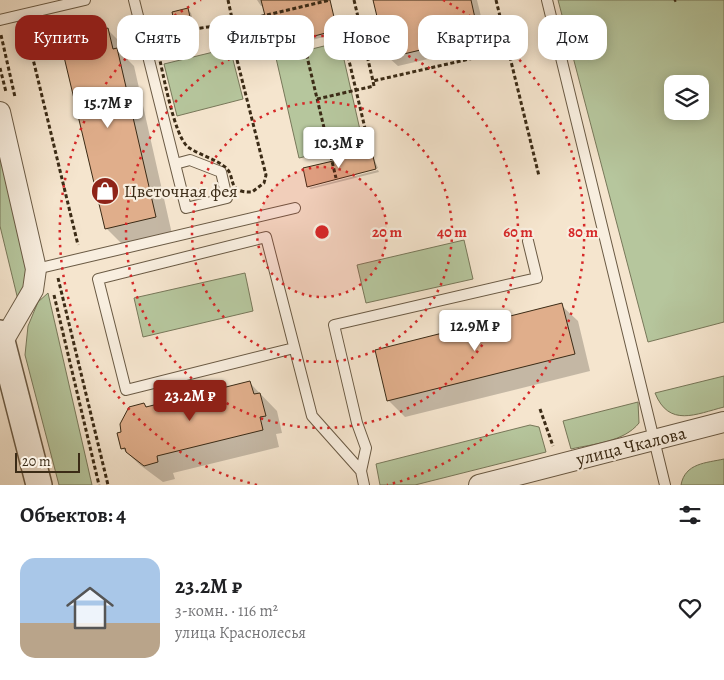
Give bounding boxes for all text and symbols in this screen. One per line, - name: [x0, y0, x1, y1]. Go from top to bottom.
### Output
- chip: Купить: [15, 15, 107, 60]
- chip: Снять: [117, 15, 199, 60]
- chip: Фильтры: [209, 15, 314, 60]
- chip: Новое: [324, 15, 408, 60]
- chip: Квартира: [418, 15, 528, 60]
- chip: Дом: [538, 15, 607, 60]
- map controls: [664, 75, 709, 120]
- button: layers: [664, 75, 709, 120]
- pin: 15.7M ₽: [62, 86, 154, 129]
- text: 15.7M ₽: [84, 92, 132, 114]
- pin: 10.3M ₽: [293, 126, 385, 169]
- text: 10.3M ₽: [314, 132, 364, 154]
- shop icon: Цветочная фея: [90, 176, 120, 206]
- place label: Цветочная фея: [124, 179, 238, 203]
- text: 20 m: [372, 222, 402, 242]
- text: 40 m: [437, 222, 467, 242]
- text: 60 m: [503, 222, 533, 242]
- text: 80 m: [568, 222, 598, 242]
- centre of rings: [313, 223, 331, 241]
- pin: 12.9M ₽: [429, 310, 521, 352]
- text: 12.9M ₽: [450, 315, 500, 337]
- pin: 23.2M ₽: [144, 380, 236, 422]
- text: 23.2M ₽: [164, 385, 216, 407]
- street label: улица Чкалова: [573, 421, 689, 471]
- scale bar: [15, 450, 80, 473]
- text: 20 m: [22, 452, 51, 471]
- text: Объектов: 4: [20, 501, 126, 529]
- icon: filters: [676, 501, 704, 529]
- text: 23.2M ₽: [175, 572, 242, 600]
- icon: home: [60, 578, 120, 638]
- icon: heart: [676, 594, 704, 622]
- text: 3-комн. · 116 m²: [175, 600, 278, 622]
- text: улица Краснолесья: [175, 622, 306, 644]

